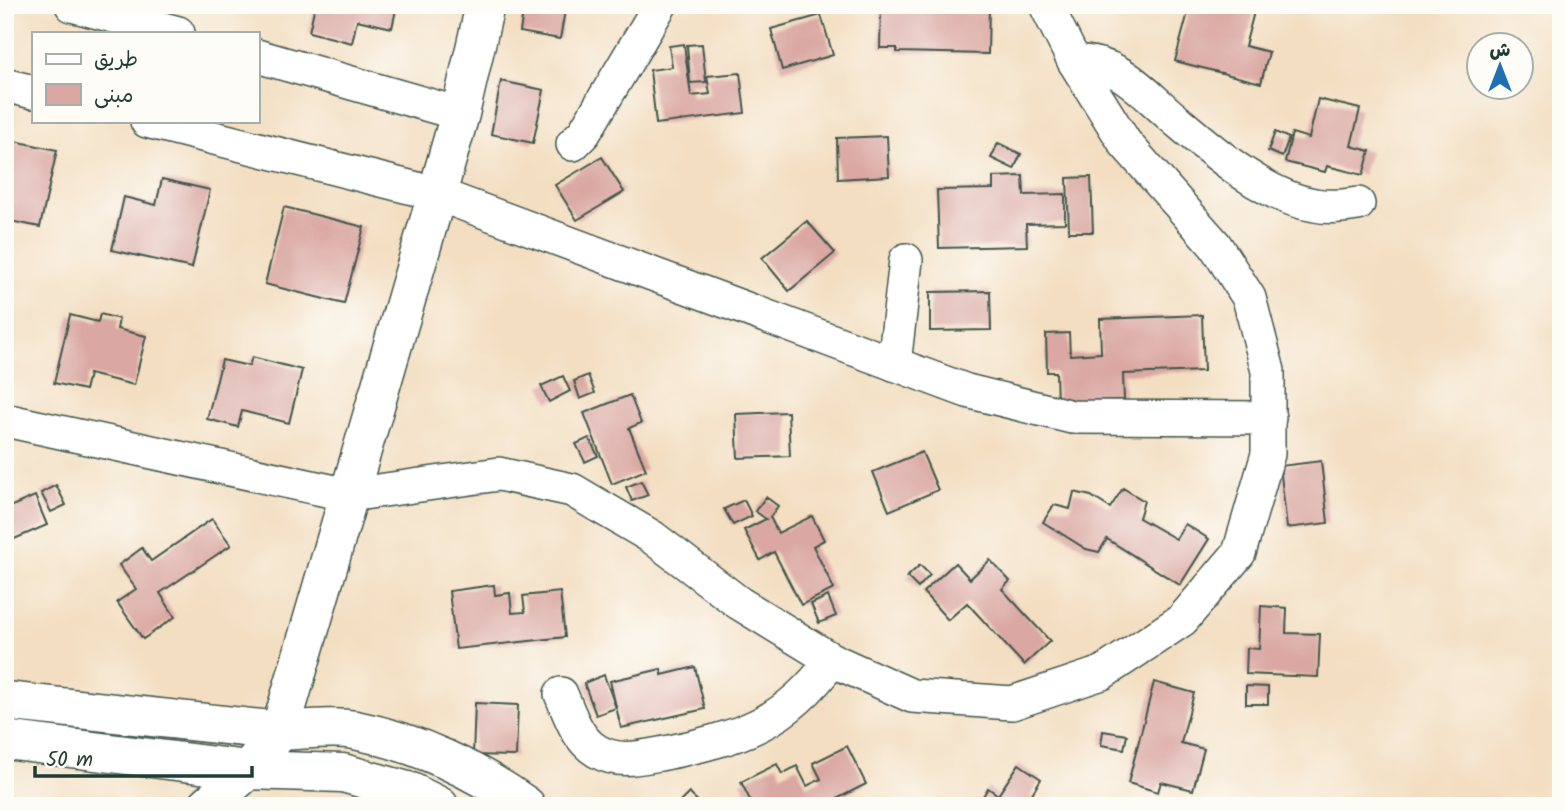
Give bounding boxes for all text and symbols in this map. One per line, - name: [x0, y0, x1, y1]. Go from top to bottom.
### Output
- legend: [32, 32, 259, 122]
- north arrow: [1464, 32, 1534, 102]
- text: ش: [1490, 36, 1511, 66]
- text: طريق: [94, 44, 138, 77]
- text: مبنى: [94, 80, 133, 113]
- scale bar: [35, 734, 252, 778]
- text: 50 m: [46, 744, 93, 777]

